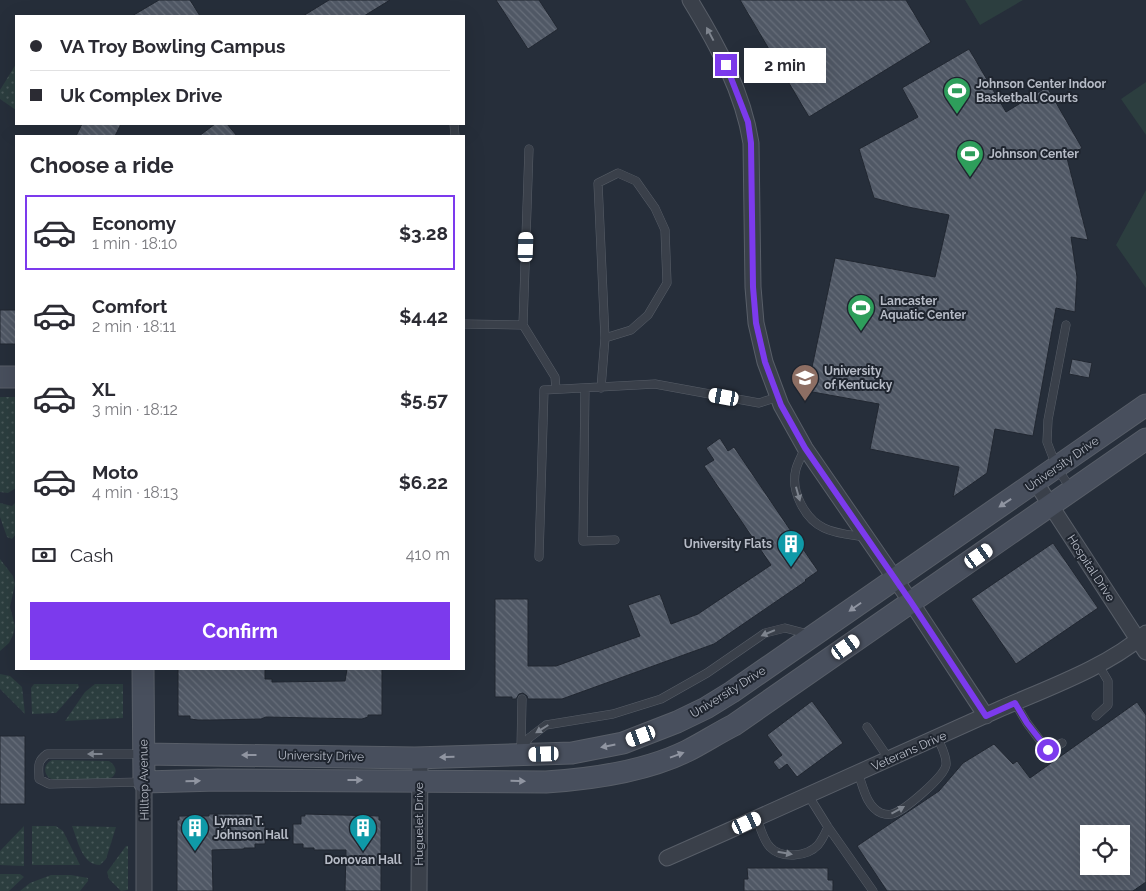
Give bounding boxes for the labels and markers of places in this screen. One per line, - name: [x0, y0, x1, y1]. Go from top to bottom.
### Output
- sports icon: Johnson Center Indoor Basketball Courts: [942, 76, 972, 115]
- place label: Johnson Center Indoor Basketball Courts: [976, 77, 1106, 105]
- sports icon: Johnson Center: [955, 139, 985, 178]
- place label: Johnson Center: [989, 147, 1079, 161]
- sports icon: Lancaster Aquatic Center: [846, 293, 876, 332]
- place label: Lancaster Aquatic Center: [880, 294, 966, 322]
- school or university icon: University of Kentucky: [790, 363, 820, 402]
- place label: University of Kentucky: [824, 364, 893, 392]
- building icon: University Flats: [776, 529, 806, 568]
- place label: University Flats: [684, 537, 772, 551]
- building icon: Lyman T. Johnson Hall: [180, 813, 210, 852]
- building icon: Donovan Hall: [348, 813, 378, 852]
- place label: Lyman T. Johnson Hall: [214, 814, 288, 842]
- place label: Donovan Hall: [325, 853, 402, 867]

